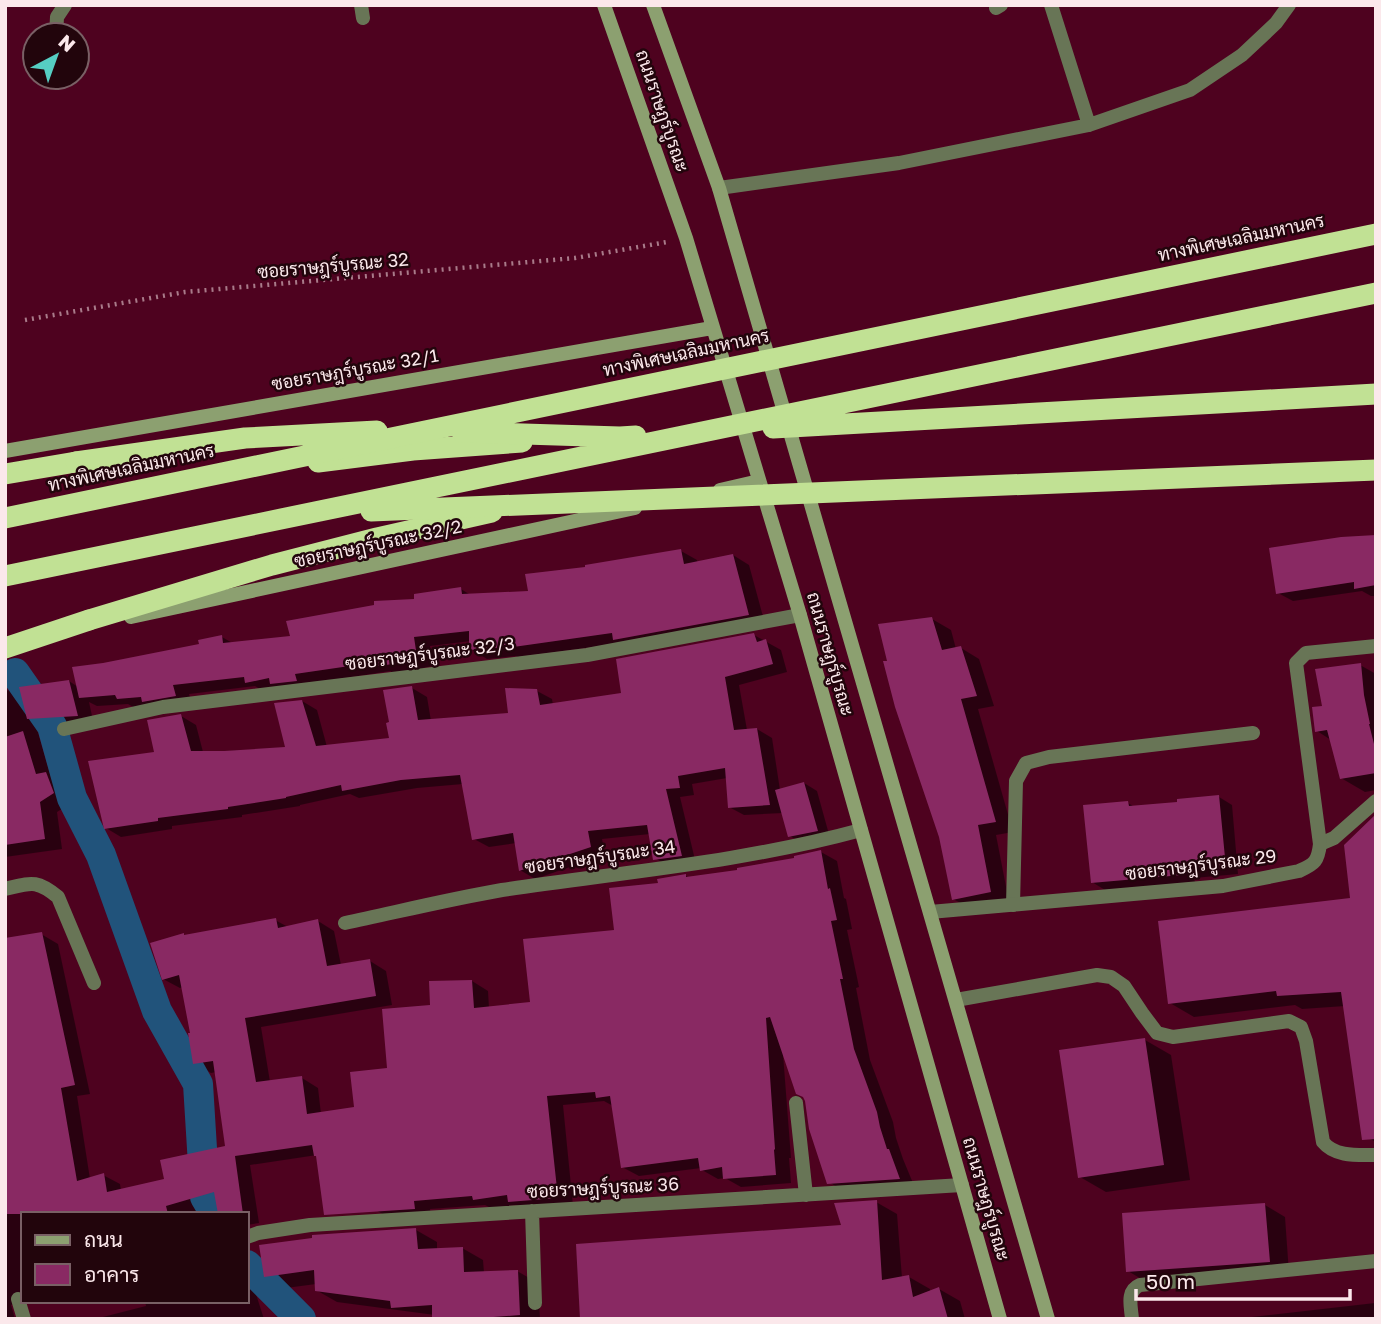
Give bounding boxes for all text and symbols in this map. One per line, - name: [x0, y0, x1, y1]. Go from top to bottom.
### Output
- north arrow: [21, 21, 91, 91]
- text: N: [54, 29, 80, 56]
- street label: ถนนราษฎร์บูรณะ: [629, 46, 695, 176]
- street label: ทางพิเศษเฉลิมมหานคร: [1155, 209, 1326, 265]
- street label: ซอยราษฎร์บูรณะ 32: [256, 246, 410, 286]
- street label: ทางพิเศษเฉลิมมหานคร: [600, 324, 771, 380]
- street label: ซอยราษฎร์บูรณะ 32/1: [270, 342, 441, 397]
- street label: ทางพิเศษเฉลิมมหานคร: [45, 439, 216, 495]
- street label: ซอยราษฎร์บูรณะ 32/2: [292, 514, 464, 574]
- street label: ถนนราษฎร์บูรณะ: [800, 589, 860, 719]
- street label: ซอยราษฎร์บูรณะ 32/3: [344, 631, 516, 677]
- street label: ซอยราษฎร์บูรณะ 34: [523, 834, 677, 880]
- street label: ซอยราษฎร์บูรณะ 29: [1124, 843, 1278, 887]
- street label: ถนนราษฎร์บูรณะ: [956, 1134, 1016, 1264]
- street label: ซอยราษฎร์บูรณะ 36: [526, 1171, 680, 1205]
- legend: [21, 1212, 248, 1303]
- text: ถนน: [84, 1226, 123, 1252]
- scale bar: [1136, 1258, 1350, 1302]
- text: อาคาร: [84, 1261, 140, 1287]
- text: 50 m: [1146, 1268, 1195, 1294]

